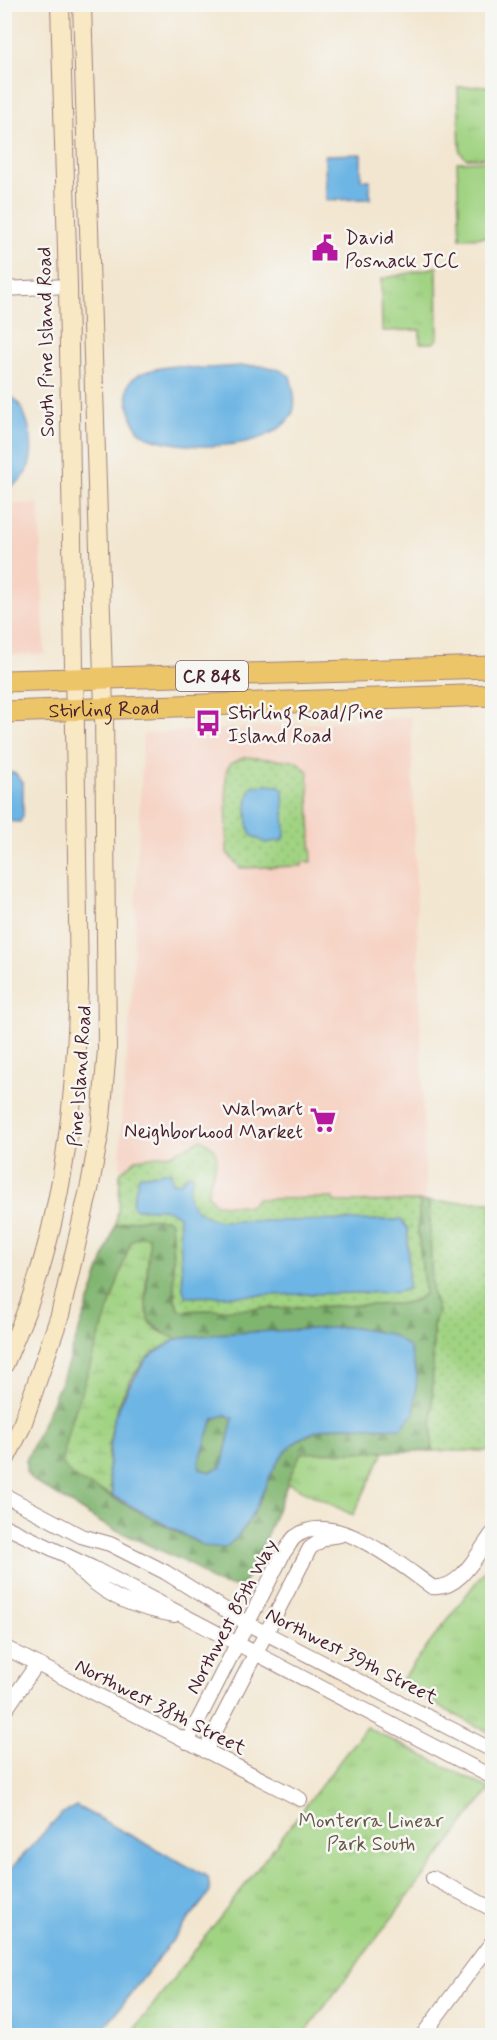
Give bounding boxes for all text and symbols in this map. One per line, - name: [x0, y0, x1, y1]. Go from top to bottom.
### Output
- place label: David Posnack JCC: [345, 225, 459, 275]
- public building icon: David Posnack JCC: [310, 233, 340, 263]
- street label: South Pine Island Road: [31, 247, 62, 437]
- road number: CR 848: [176, 661, 248, 691]
- street label: Stirling Road: [48, 695, 160, 726]
- place label: Stirling Road/Pine Island Road: [228, 700, 383, 750]
- bus stop icon: Stirling Road/Pine Island Road: [193, 708, 223, 738]
- street label: Pine Island Road: [62, 1004, 99, 1148]
- place label: Walmart Neighborhood Market: [124, 1096, 303, 1146]
- supermarket icon: Walmart Neighborhood Market: [308, 1105, 338, 1135]
- street label: Northwest 85th Way: [180, 1534, 285, 1699]
- street label: Northwest 39th Street: [261, 1601, 442, 1712]
- street label: Northwest 38th Street: [70, 1652, 251, 1762]
- park label: Monterra Linear Park South: [299, 1808, 444, 1858]

